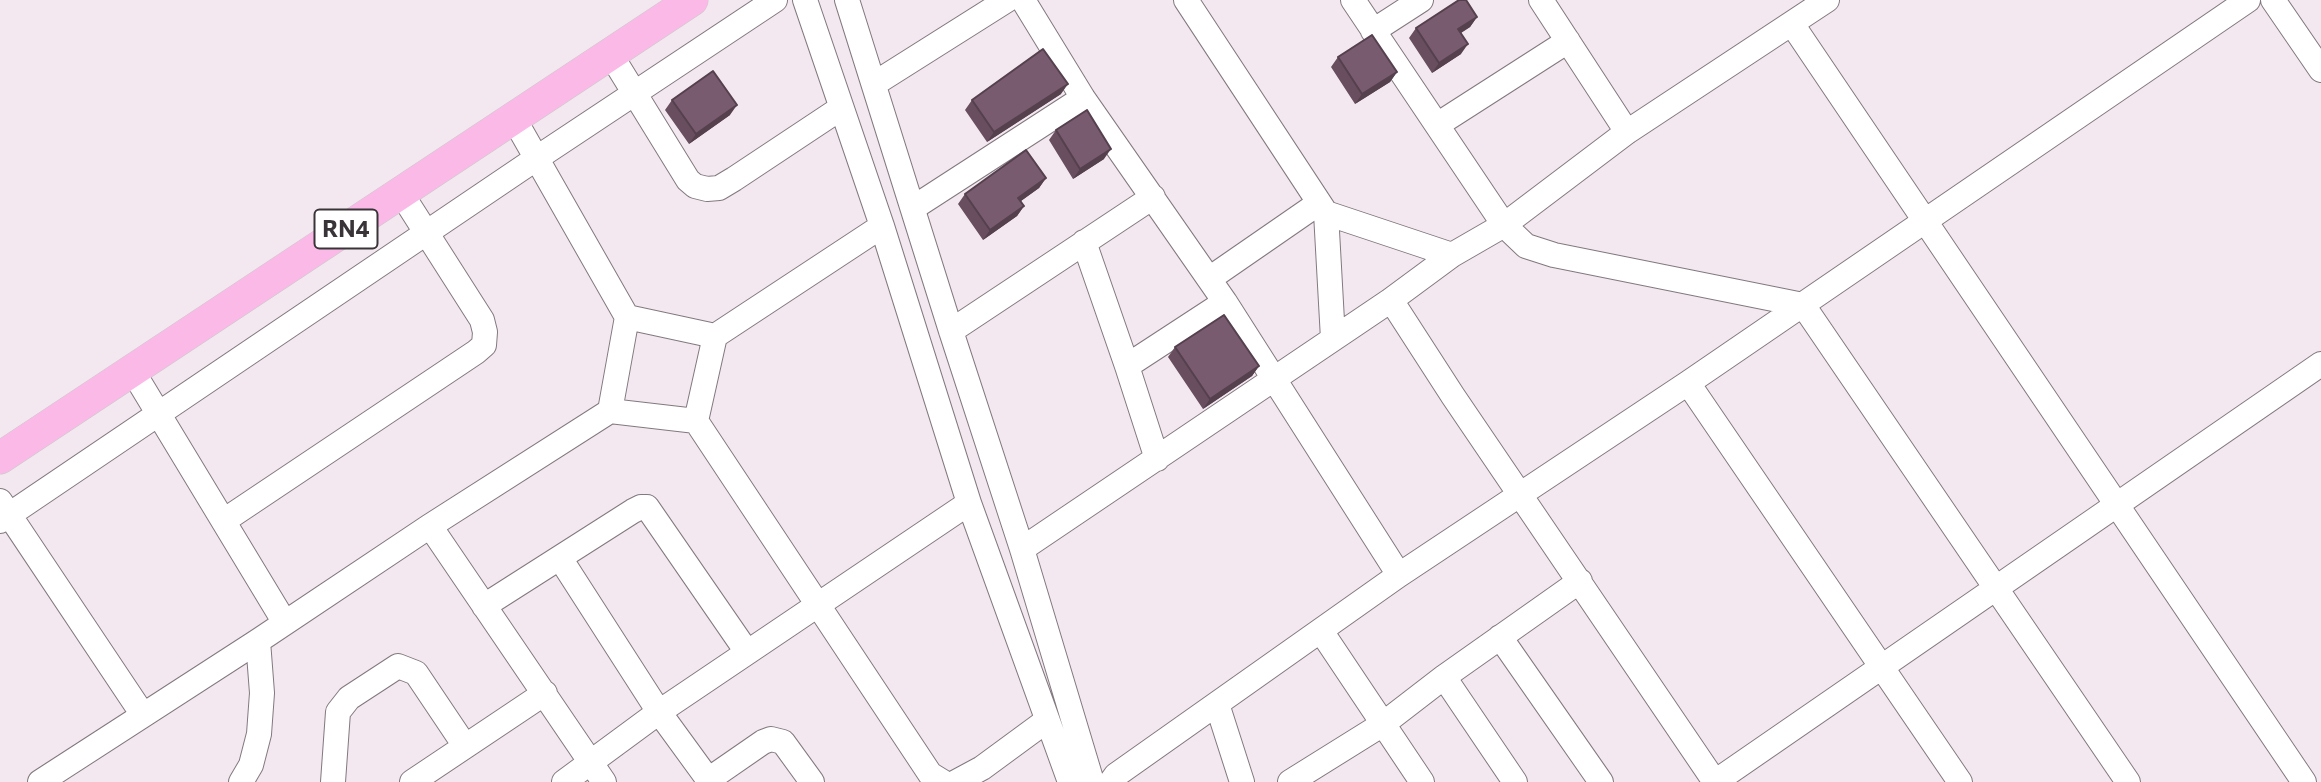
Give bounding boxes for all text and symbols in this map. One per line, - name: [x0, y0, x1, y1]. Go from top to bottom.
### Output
- road number: RN4: [314, 210, 378, 248]

